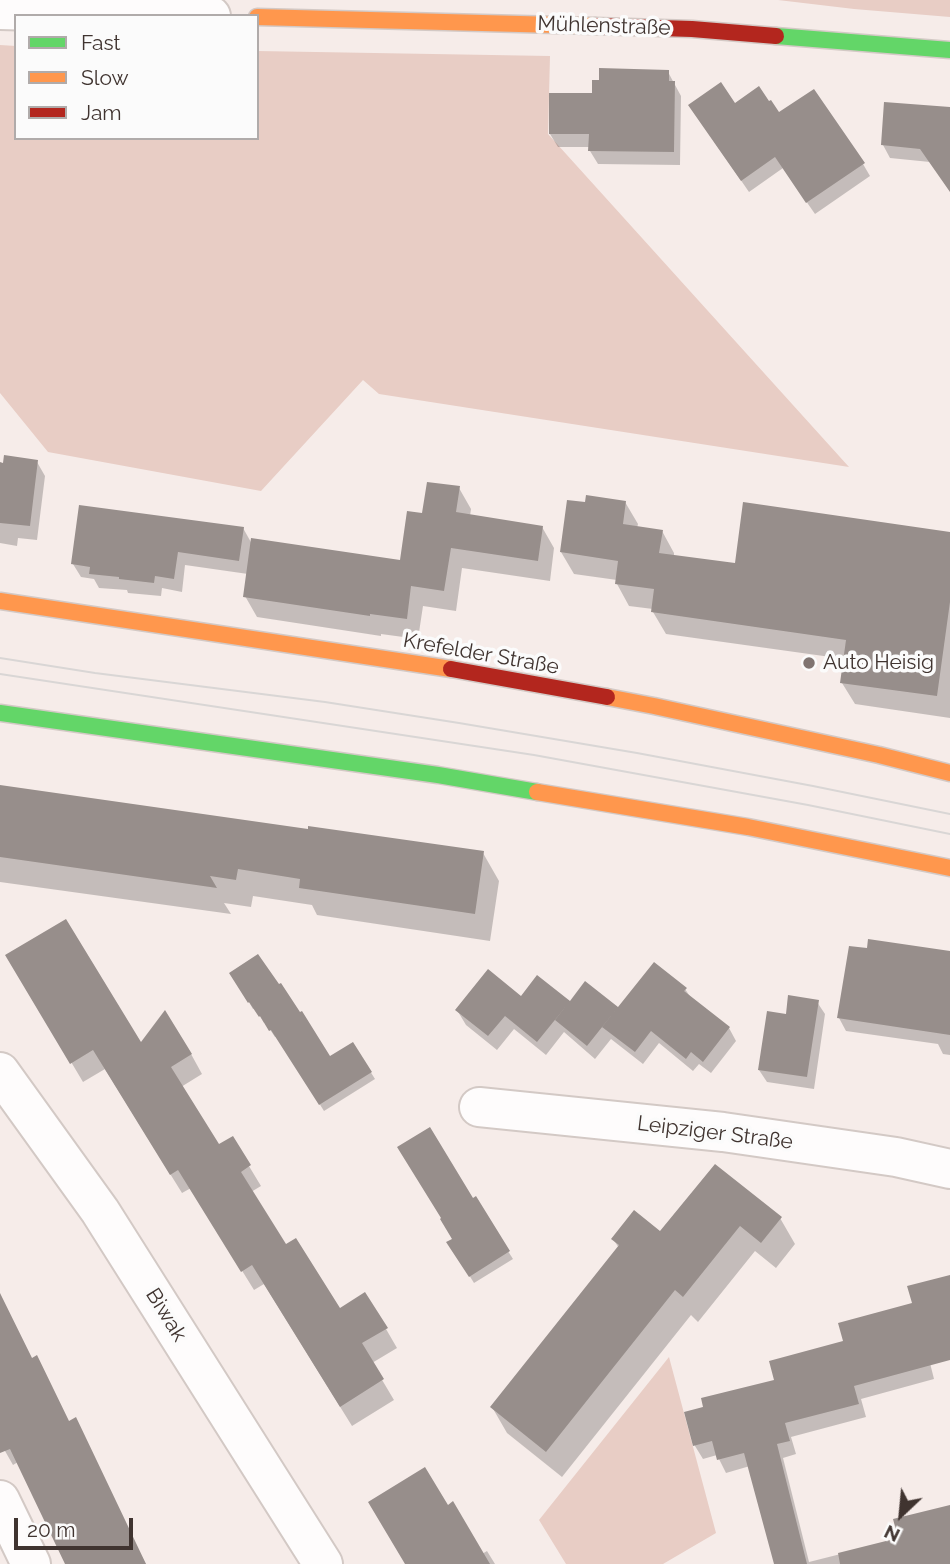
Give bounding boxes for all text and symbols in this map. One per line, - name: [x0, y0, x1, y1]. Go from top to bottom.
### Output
- street label: Mühlenstraße: [537, 11, 671, 41]
- legend: [14, 14, 259, 140]
- text: Fast: [81, 30, 121, 55]
- text: Slow: [81, 65, 129, 90]
- text: Jam: [81, 100, 122, 125]
- street label: Krefelder Straße: [401, 628, 561, 680]
- place label: Auto Heisig: [823, 650, 934, 676]
- marker: Auto Heisig: [801, 655, 817, 671]
- street label: Leipziger Straße: [636, 1111, 794, 1155]
- street label: Biwak: [140, 1284, 192, 1346]
- north arrow: [866, 1480, 936, 1550]
- scale bar: [18, 1504, 136, 1548]
- text: 20 m: [27, 1517, 75, 1542]
- text: N: [880, 1521, 903, 1547]

